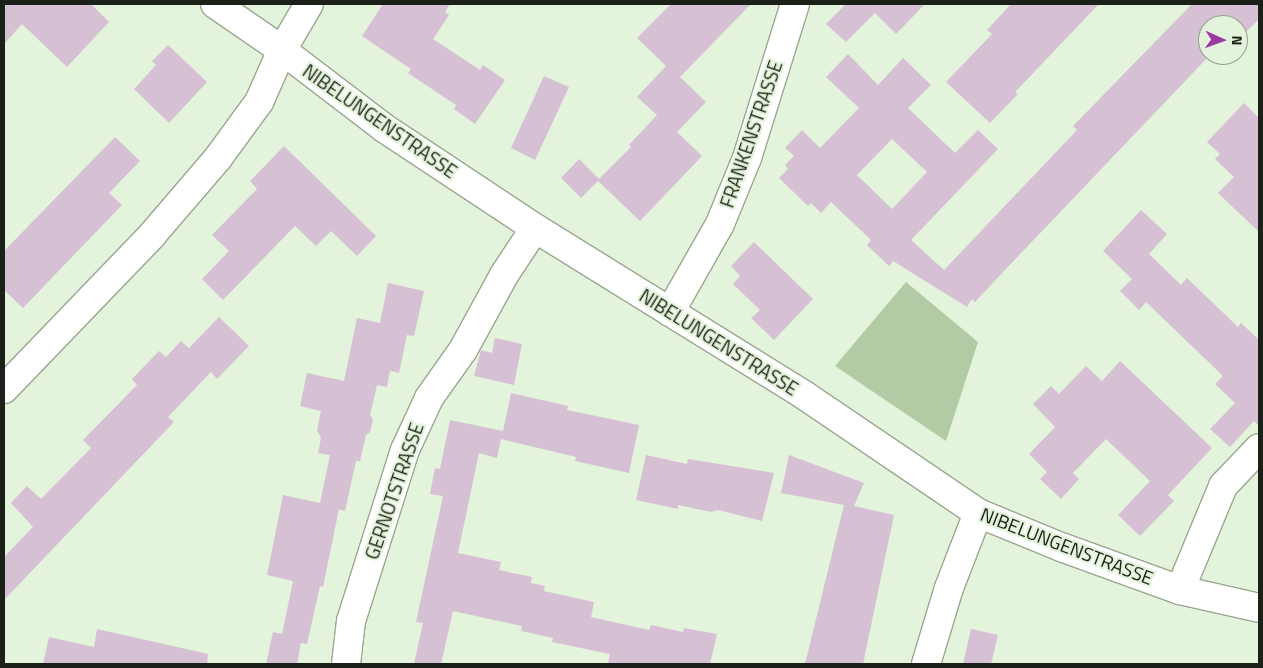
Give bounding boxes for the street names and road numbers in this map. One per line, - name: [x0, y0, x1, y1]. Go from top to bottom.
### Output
- street label: FRANKENSTRASSE: [715, 57, 787, 211]
- street label: NIBELUNGENSTRASSE: [299, 59, 461, 183]
- street label: NIBELUNGENSTRASSE: [635, 284, 803, 400]
- street label: GERNOTSTRASSE: [360, 420, 428, 562]
- street label: NIBELUNGENSTRASSE: [978, 503, 1156, 589]

